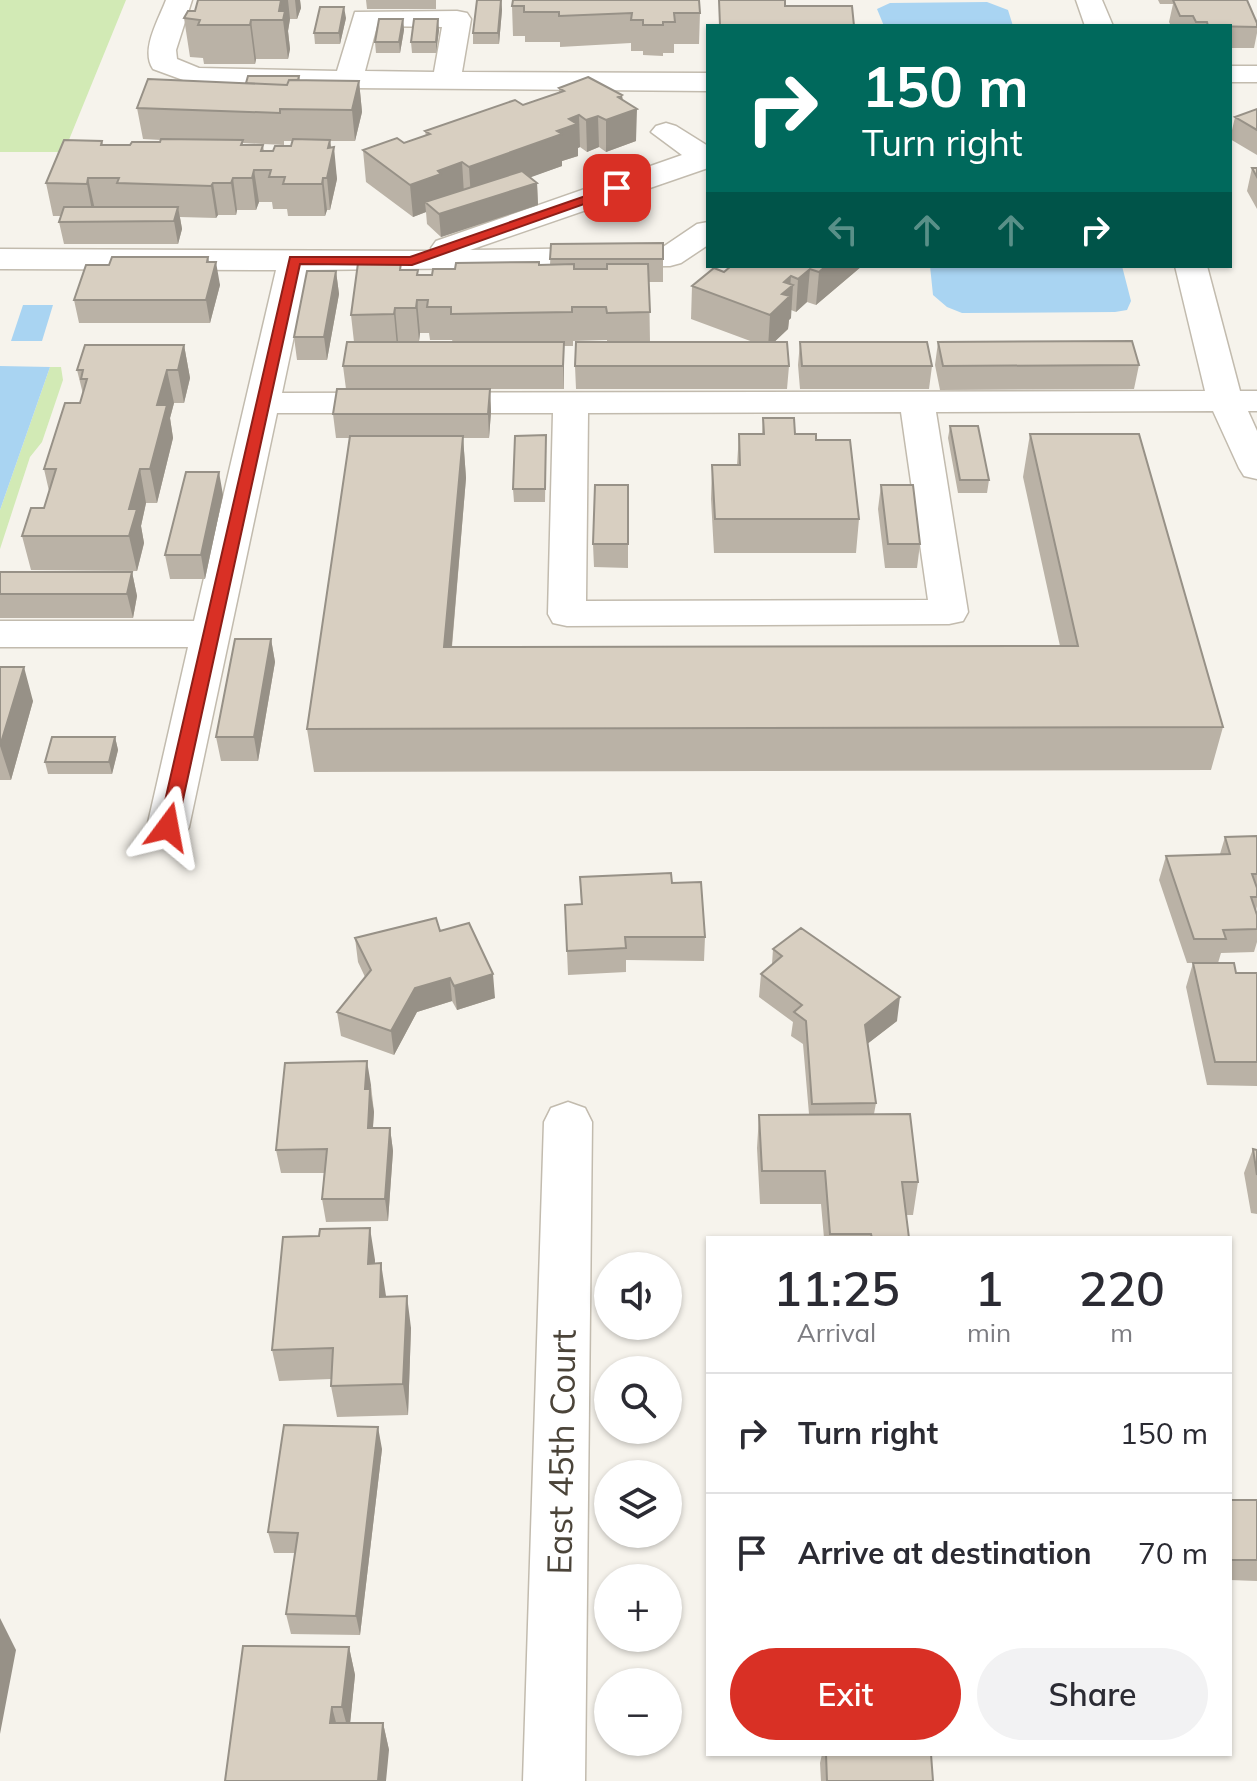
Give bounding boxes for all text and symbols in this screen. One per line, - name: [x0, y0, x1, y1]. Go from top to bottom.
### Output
- text: 150 m: [862, 51, 1029, 121]
- icon: right: [730, 56, 834, 160]
- text: Turn right: [862, 120, 1023, 165]
- pin: [583, 154, 651, 222]
- icon: arrive: [595, 166, 639, 210]
- icon: left: [821, 208, 865, 252]
- icon: ahead: [905, 208, 949, 252]
- icon: ahead: [989, 208, 1033, 252]
- icon: right: [1073, 208, 1117, 252]
- position arrow: [126, 785, 210, 869]
- map controls: [594, 1252, 682, 1756]
- button: sound: [594, 1252, 682, 1340]
- text: 11:25: [773, 1258, 900, 1318]
- text: 1: [975, 1258, 1003, 1318]
- text: 220: [1078, 1258, 1165, 1318]
- text: Arrival: [797, 1316, 876, 1349]
- text: min: [967, 1316, 1011, 1349]
- text: m: [1110, 1316, 1133, 1349]
- street label: East 45th Court: [537, 1329, 585, 1575]
- button: search: [594, 1356, 682, 1444]
- icon: right: [730, 1411, 774, 1455]
- text: Turn right: [798, 1414, 938, 1452]
- text: 150 m: [1120, 1414, 1208, 1452]
- button: layers: [594, 1460, 682, 1548]
- icon: arrive: [730, 1531, 774, 1575]
- text: Arrive at destination: [798, 1534, 1092, 1572]
- text: 70 m: [1138, 1534, 1208, 1572]
- button: +: [594, 1564, 682, 1652]
- button: Exit: [730, 1648, 961, 1740]
- button: Share: [977, 1648, 1208, 1740]
- button: −: [594, 1668, 682, 1756]

